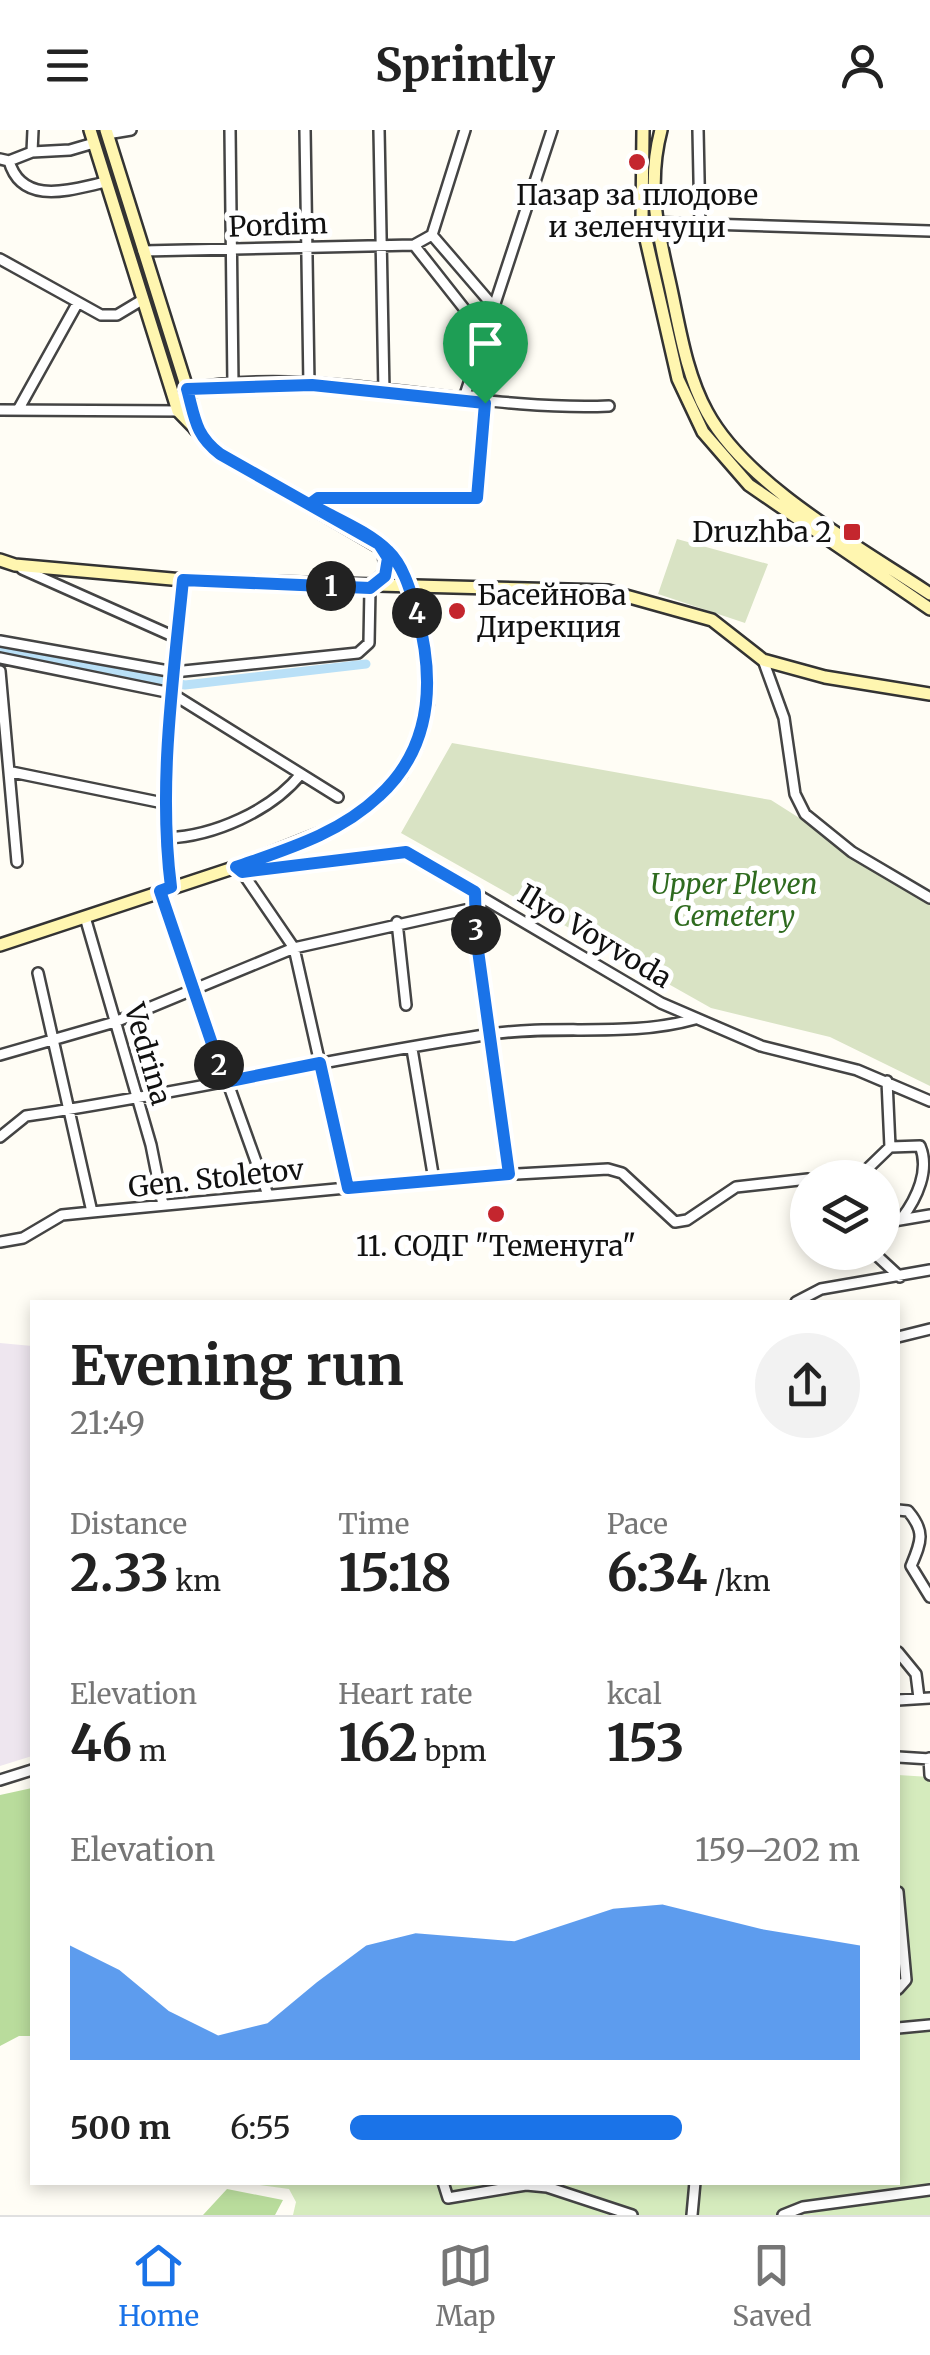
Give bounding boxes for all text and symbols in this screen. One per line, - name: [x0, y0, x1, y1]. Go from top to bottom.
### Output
- text: Sprintly: [375, 37, 555, 93]
- icon: menu: [40, 38, 95, 93]
- icon: person: [835, 38, 890, 93]
- marker: Пазар за плодове и зеленчуци: [626, 151, 648, 173]
- place label: Пазар за плодове и зеленчуци: [516, 177, 758, 245]
- street label: Pordim: [228, 205, 328, 245]
- pin: [443, 301, 528, 404]
- icon: arrive: [458, 316, 513, 371]
- place label: Druzhba 2: [692, 514, 832, 550]
- marker: Druzhba 2: [841, 521, 863, 543]
- pin: 1: [306, 561, 356, 611]
- text: 1: [325, 568, 337, 604]
- place label: Басейнова Дирекция: [477, 577, 627, 645]
- pin: 4: [392, 588, 442, 638]
- text: 4: [408, 595, 426, 631]
- marker: Басейнова Дирекция: [446, 600, 468, 622]
- park label: Upper Pleven Cemetery: [651, 866, 817, 934]
- street label: Ilyo Voyvoda: [512, 876, 678, 996]
- pin: 3: [451, 905, 501, 955]
- text: 3: [468, 912, 484, 948]
- street label: Vedrina: [116, 998, 180, 1109]
- pin: 2: [194, 1040, 244, 1090]
- text: 2: [211, 1047, 227, 1083]
- street label: Gen. Stoletov: [127, 1151, 307, 1205]
- map controls: [790, 1160, 900, 1270]
- button: layers: [790, 1160, 900, 1270]
- marker: 11. СОДГ "Теменуга": [485, 1203, 507, 1225]
- place label: 11. СОДГ "Теменуга": [356, 1228, 636, 1264]
- text: Evening run: [70, 1331, 404, 1400]
- button: share: [755, 1333, 860, 1438]
- text: 21:49: [70, 1403, 145, 1443]
- text: Distance: [70, 1506, 187, 1542]
- text: Time: [338, 1506, 409, 1542]
- text: Pace: [607, 1506, 668, 1542]
- text: 2.33: [70, 1542, 169, 1605]
- text: 15:18: [338, 1542, 452, 1605]
- text: 6:34: [607, 1542, 708, 1605]
- text: km: [169, 1563, 221, 1599]
- text: /km: [708, 1563, 771, 1599]
- text: Elevation: [70, 1676, 197, 1712]
- text: Heart rate: [338, 1676, 472, 1712]
- text: kcal: [607, 1676, 662, 1712]
- text: 46: [70, 1712, 132, 1775]
- text: 162: [338, 1712, 418, 1775]
- text: 153: [607, 1712, 684, 1775]
- text: m: [132, 1733, 167, 1769]
- text: bpm: [418, 1733, 486, 1769]
- text: Elevation: [70, 1830, 215, 1870]
- text: 159–202 m: [695, 1830, 860, 1870]
- text: 500 m: [70, 2108, 171, 2148]
- text: 6:55: [230, 2108, 291, 2148]
- tab: Home: [118, 2238, 199, 2334]
- tab: Map: [436, 2238, 496, 2334]
- tab: Saved: [732, 2238, 812, 2334]

